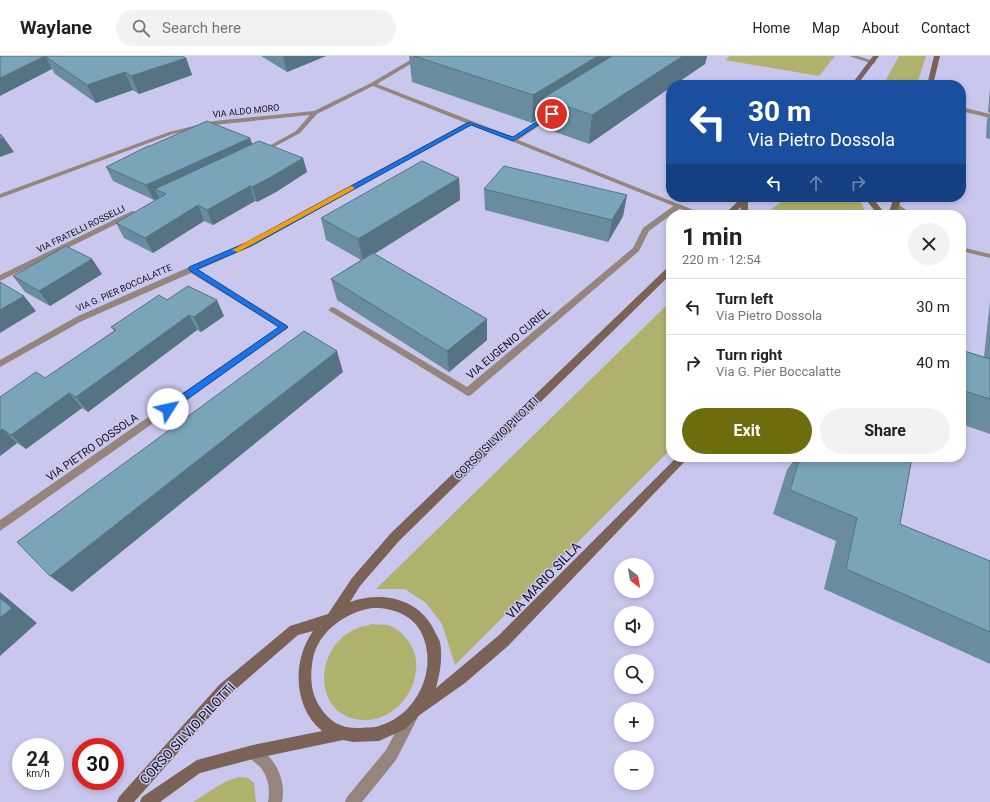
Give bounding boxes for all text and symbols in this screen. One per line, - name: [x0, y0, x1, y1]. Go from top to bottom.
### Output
- search box: [116, 10, 396, 46]
- text: Waylane: [20, 16, 92, 39]
- icon: search: [130, 17, 152, 39]
- text: Search here: [162, 19, 241, 37]
- text: Home: [752, 20, 790, 36]
- text: Map: [812, 20, 840, 36]
- text: About: [862, 20, 899, 36]
- text: Contact: [921, 20, 970, 36]
- text: 30 m: [748, 95, 811, 128]
- icon: left: [682, 96, 734, 148]
- pin: [535, 97, 569, 131]
- street label: VIA ALDO MORO: [212, 103, 280, 119]
- icon: arrive: [541, 103, 563, 125]
- text: Via Pietro Dossola: [748, 129, 895, 150]
- icon: left: [763, 172, 785, 194]
- icon: ahead: [805, 172, 827, 194]
- icon: right: [847, 172, 869, 194]
- street label: VIA FRATELLI ROSSELLI: [35, 203, 127, 255]
- text: 1 min: [682, 223, 742, 251]
- button: close: [908, 223, 950, 265]
- text: 220 m · 12:54: [682, 252, 761, 267]
- street label: VIA G. PIER BOCCALATTE: [75, 262, 173, 314]
- text: Turn left: [716, 290, 773, 308]
- icon: left: [682, 296, 704, 318]
- text: 30 m: [916, 298, 950, 316]
- street label: VIA EUGENIO CURIEL: [464, 305, 553, 382]
- text: Via Pietro Dossola: [716, 308, 822, 323]
- text: Turn right: [716, 346, 782, 364]
- icon: right: [682, 352, 704, 374]
- text: 40 m: [916, 354, 950, 372]
- text: Via G. Pier Boccalatte: [716, 364, 841, 379]
- position arrow: [147, 388, 189, 430]
- street label: CORSO SILVIO PILOTTI: [451, 395, 541, 482]
- button: Exit: [682, 408, 812, 454]
- button: Share: [820, 408, 950, 454]
- street label: VIA PIETRO DOSSOLA: [44, 410, 141, 484]
- street label: VIA MARIO SILLA: [503, 538, 584, 622]
- north arrow: [614, 558, 654, 598]
- map controls: [614, 558, 654, 790]
- button: sound: [614, 606, 654, 646]
- button: search: [614, 654, 654, 694]
- street label: CORSO SILVIO PILOTTI: [137, 680, 238, 787]
- button: +: [614, 702, 654, 742]
- speed limit sign: 30: [72, 738, 124, 790]
- text: 24: [27, 747, 49, 771]
- button: −: [614, 750, 654, 790]
- text: km/h: [26, 768, 50, 779]

